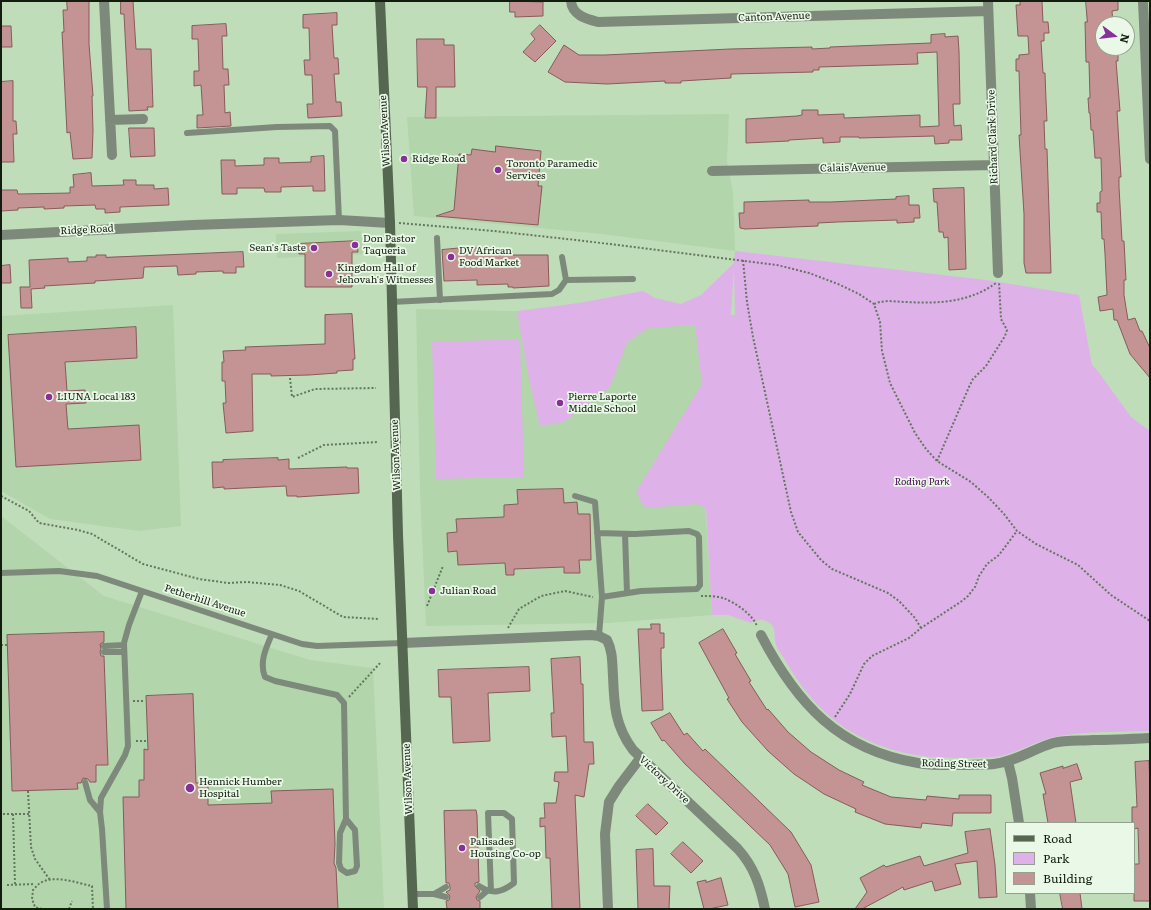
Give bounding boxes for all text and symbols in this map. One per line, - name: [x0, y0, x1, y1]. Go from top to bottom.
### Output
- street label: Canton Avenue: [738, 10, 810, 24]
- north arrow: [1095, 16, 1135, 56]
- text: N: [1117, 32, 1135, 45]
- street label: Richard Clark Drive: [985, 90, 1001, 184]
- street label: Wilson Avenue: [377, 95, 393, 167]
- place label: Ridge Road: [412, 153, 466, 165]
- marker: Ridge Road: [399, 154, 409, 164]
- place label: Toronto Paramedic Services: [506, 158, 598, 182]
- street label: Calais Avenue: [820, 161, 886, 175]
- marker: Toronto Paramedic Services: [493, 165, 503, 175]
- street label: Ridge Road: [60, 223, 114, 237]
- place label: Don Pastor Taqueria: [363, 233, 415, 256]
- marker: Don Pastor Taqueria: [350, 240, 360, 250]
- place label: Sean's Taste: [249, 242, 306, 254]
- marker: Sean's Taste: [309, 243, 319, 253]
- place label: DV African Food Market: [459, 245, 519, 268]
- marker: DV African Food Market: [446, 252, 456, 262]
- place label: Kingdom Hall of Jehovah's Witnesses: [337, 262, 433, 286]
- marker: Kingdom Hall of Jehovah's Witnesses: [324, 269, 334, 279]
- place label: LIUNA Local 183: [57, 391, 136, 403]
- place label: Pierre Laporte Middle School: [568, 391, 636, 414]
- marker: LIUNA Local 183: [44, 392, 54, 402]
- marker: Pierre Laporte Middle School: [555, 398, 565, 408]
- street label: Wilson Avenue: [389, 419, 403, 491]
- park label: Roding Park: [894, 476, 950, 488]
- street label: Petherhill Avenue: [163, 582, 247, 620]
- place label: Julian Road: [440, 585, 496, 597]
- marker: Julian Road: [427, 586, 437, 596]
- street label: Wilson Avenue: [401, 743, 415, 815]
- street label: Victory Drive: [636, 754, 692, 806]
- street label: Roding Street: [921, 757, 987, 771]
- place label: Hennick Humber Hospital: [199, 776, 282, 800]
- marker: Hennick Humber Hospital: [184, 782, 196, 794]
- legend: [1005, 822, 1135, 894]
- text: Road: [1043, 829, 1072, 847]
- place label: Palisades Housing Co-op: [470, 836, 541, 860]
- marker: Palisades Housing Co-op: [457, 843, 467, 853]
- text: Park: [1043, 849, 1069, 867]
- text: Building: [1043, 869, 1092, 887]

